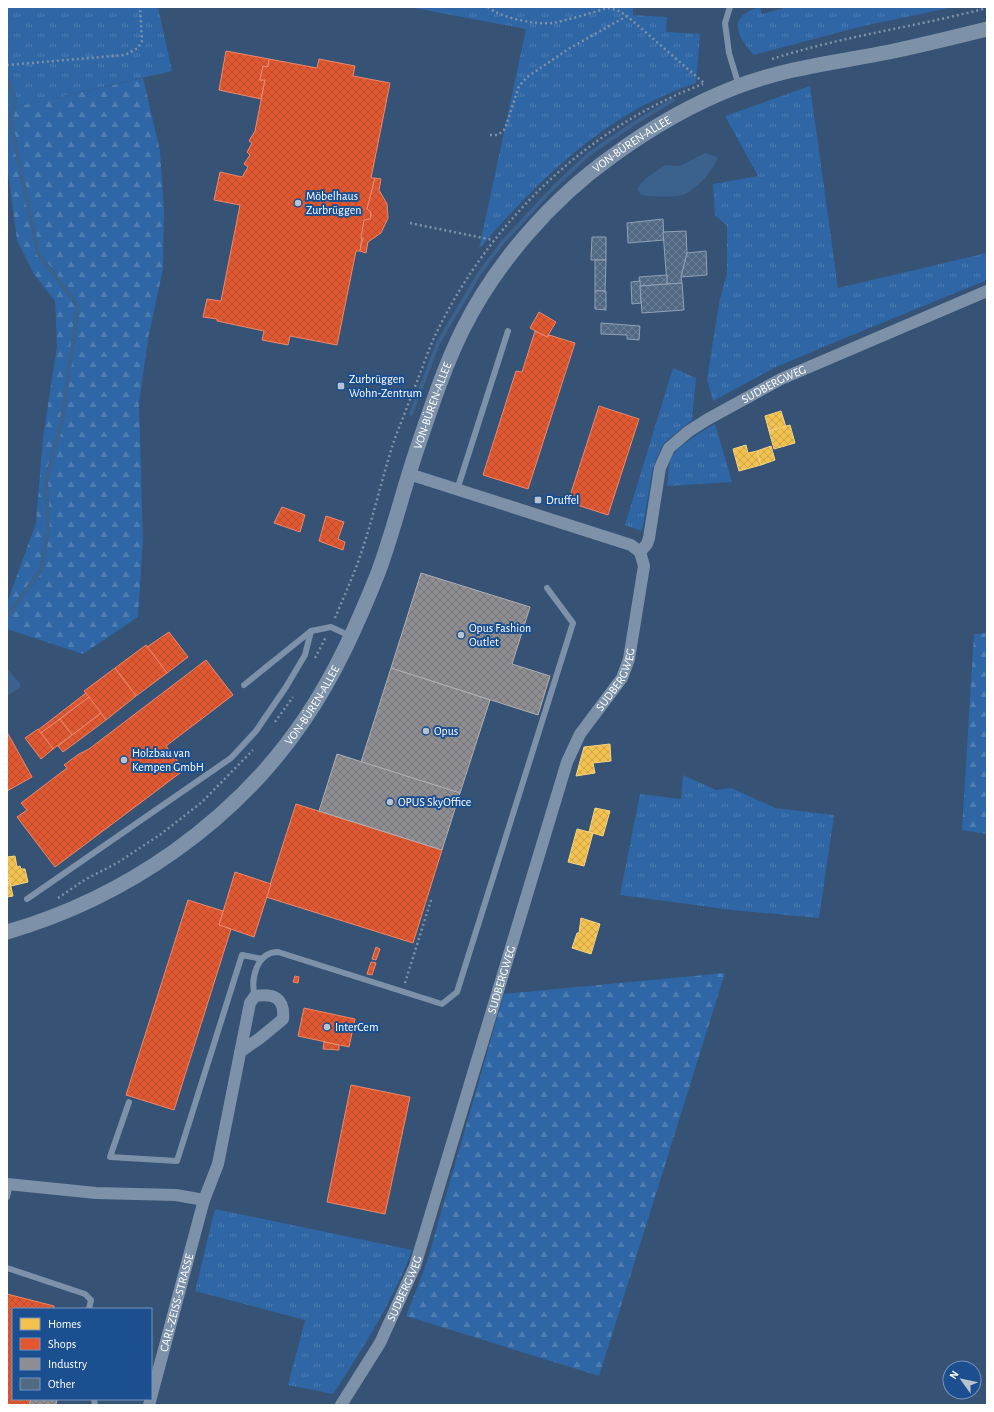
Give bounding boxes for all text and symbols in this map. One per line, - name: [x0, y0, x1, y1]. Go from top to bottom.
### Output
- street label: VON-BÜREN-ALLEE: [590, 113, 673, 174]
- place label: Möbelhaus Zurbrüggen: [306, 190, 362, 216]
- marker: Möbelhaus Zurbrüggen: [293, 198, 303, 208]
- street label: VON-BÜREN-ALLEE: [411, 360, 453, 451]
- street label: SUDBERGWEG: [740, 363, 808, 405]
- place label: Zurbrüggen Wohn-Zentrum: [349, 373, 422, 399]
- marker: Zurbrüggen Wohn-Zentrum: [336, 381, 346, 391]
- place label: Druffel: [546, 494, 579, 506]
- marker: Druffel: [533, 495, 543, 505]
- place label: Opus Fashion Outlet: [469, 622, 531, 648]
- marker: Opus Fashion Outlet: [456, 630, 466, 640]
- street label: SUDBERGWEG: [594, 647, 637, 713]
- street label: VON-BÜREN-ALLEE: [282, 663, 341, 747]
- place label: Opus: [434, 725, 458, 737]
- marker: Opus: [421, 726, 431, 736]
- place label: Holzbau van Kempen GmbH: [132, 747, 204, 773]
- marker: Holzbau van Kempen GmbH: [119, 755, 129, 765]
- place label: OPUS SkyOffice: [398, 796, 471, 809]
- marker: OPUS SkyOffice: [385, 797, 395, 807]
- street label: SUDBERGWEG: [485, 944, 517, 1015]
- place label: InterCem: [335, 1021, 379, 1033]
- marker: InterCem: [322, 1022, 332, 1032]
- street label: CARL-ZEISS-STRASSE: [158, 1252, 195, 1353]
- street label: SUDBERGWEG: [385, 1254, 424, 1323]
- legend: [12, 1308, 152, 1400]
- text: Homes: [48, 1318, 81, 1330]
- text: Shops: [48, 1338, 76, 1350]
- text: Industry: [48, 1358, 87, 1371]
- north arrow: [942, 1360, 982, 1400]
- text: N: [947, 1369, 961, 1381]
- text: Other: [48, 1378, 75, 1390]

